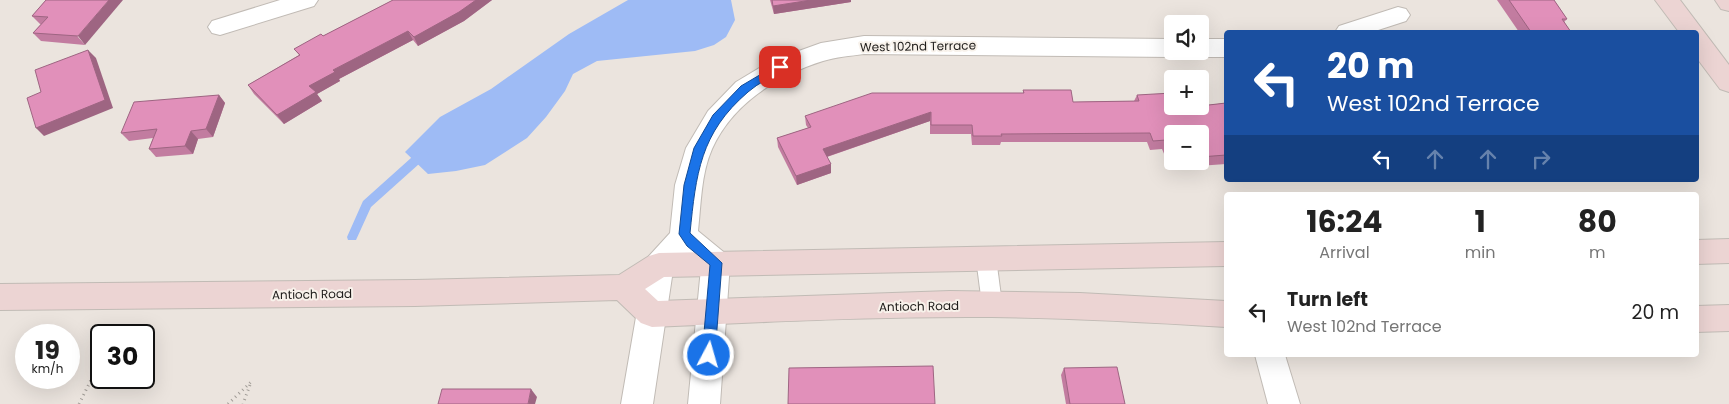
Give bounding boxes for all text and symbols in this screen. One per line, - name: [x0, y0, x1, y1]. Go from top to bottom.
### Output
- map controls: [1164, 15, 1209, 170]
- button: sound: [1164, 15, 1209, 60]
- street label: West 102nd Terrace: [860, 36, 976, 56]
- text: 20 m: [1327, 41, 1414, 90]
- pin: [759, 46, 801, 88]
- icon: left: [1244, 50, 1309, 115]
- icon: arrive: [766, 53, 794, 81]
- button: +: [1164, 70, 1209, 115]
- text: West 102nd Terrace: [1327, 88, 1540, 119]
- button: −: [1164, 125, 1209, 170]
- icon: left: [1368, 145, 1396, 173]
- icon: ahead: [1421, 145, 1449, 173]
- icon: ahead: [1474, 145, 1502, 173]
- icon: right: [1527, 145, 1555, 173]
- text: 16:24: [1306, 200, 1383, 243]
- text: 1: [1475, 200, 1486, 243]
- text: 80: [1578, 200, 1617, 243]
- text: Arrival: [1319, 241, 1370, 264]
- text: min: [1465, 241, 1495, 264]
- text: m: [1589, 241, 1605, 264]
- street label: Antioch Road: [272, 285, 352, 303]
- text: Turn left: [1287, 286, 1368, 313]
- street label: Antioch Road: [879, 297, 959, 315]
- icon: left: [1244, 298, 1272, 326]
- text: 20 m: [1631, 299, 1679, 326]
- text: West 102nd Terrace: [1287, 315, 1442, 338]
- speed limit sign: 30: [90, 324, 155, 389]
- position arrow: [682, 328, 734, 380]
- text: 19: [35, 333, 60, 368]
- text: km/h: [32, 360, 63, 377]

